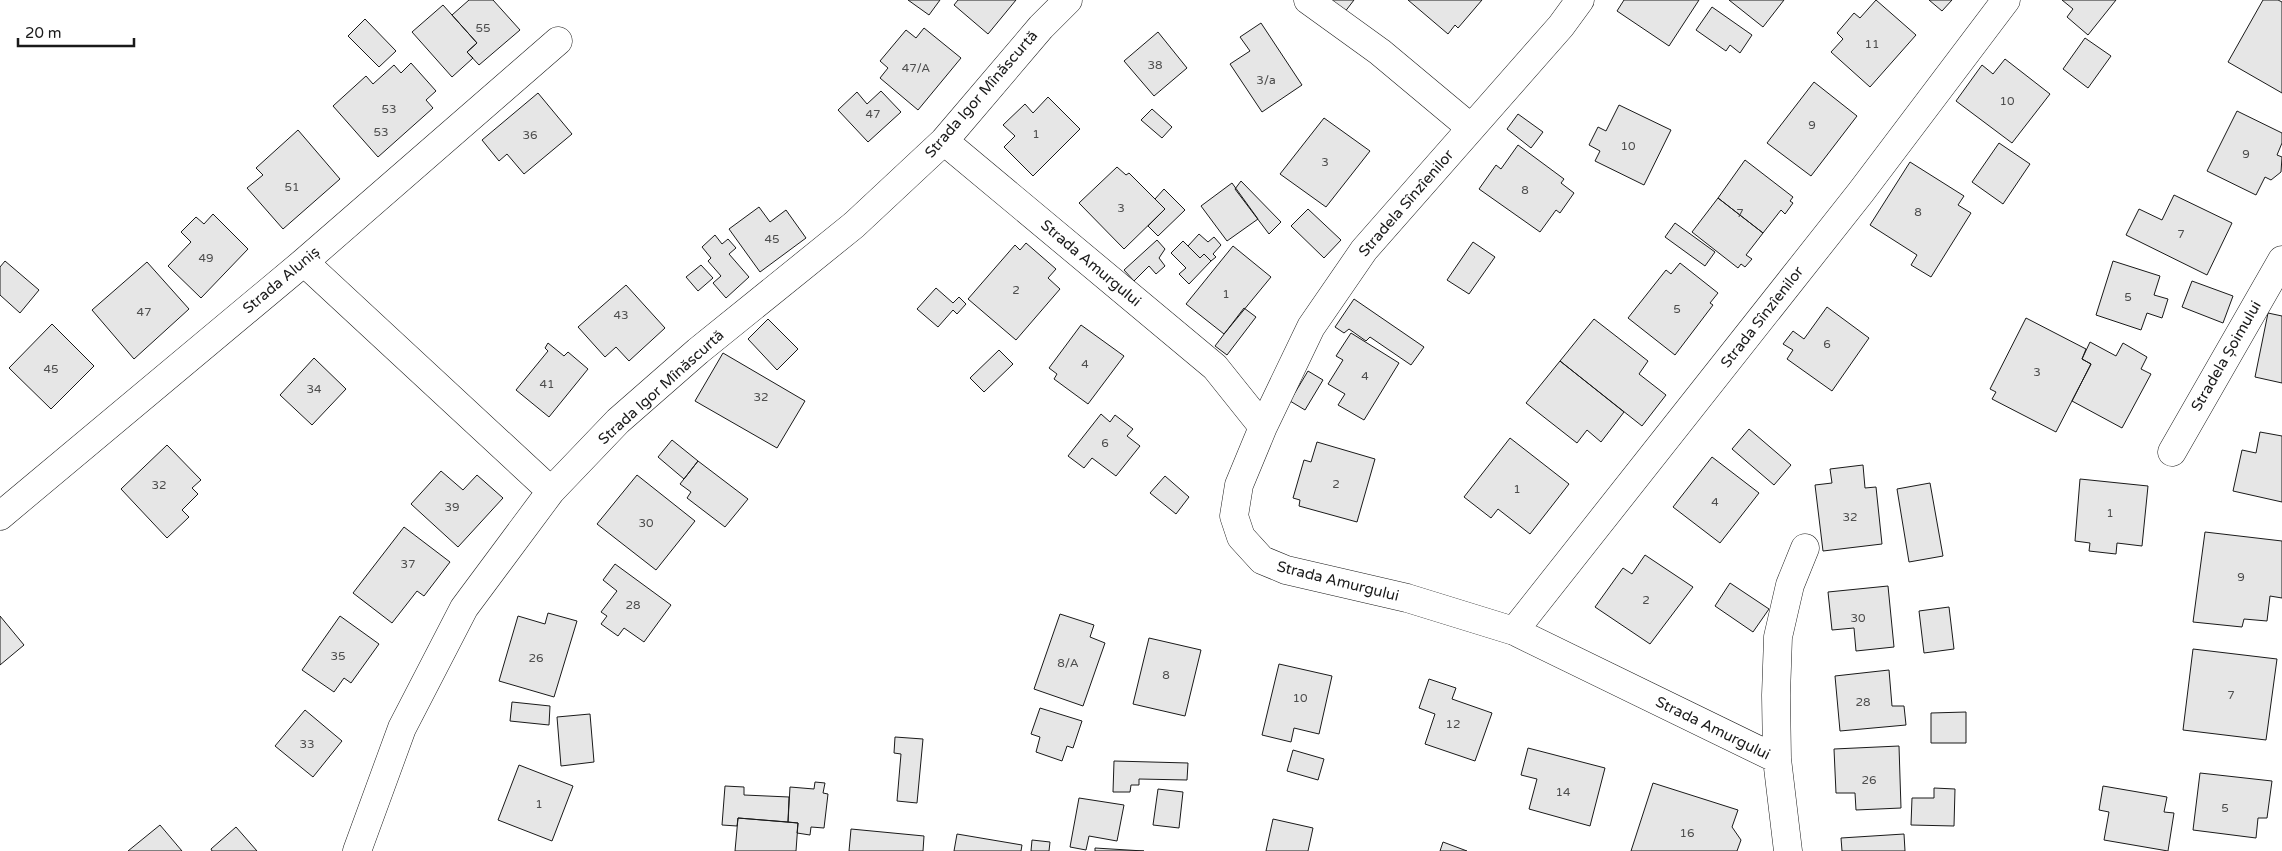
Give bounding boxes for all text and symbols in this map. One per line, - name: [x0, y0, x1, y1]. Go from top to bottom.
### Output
- scale bar: [18, 15, 134, 47]
- house number: 55: [475, 21, 491, 35]
- text: 20 m: [25, 24, 62, 42]
- street label: Strada Igor Mînăscurtă: [921, 27, 1041, 161]
- house number: 11: [1864, 37, 1880, 51]
- house number: 38: [1147, 58, 1163, 72]
- house number: 47/A: [902, 61, 930, 75]
- house number: 3/a: [1256, 73, 1276, 87]
- house number: 10: [1999, 94, 2015, 108]
- house number: 53: [381, 102, 397, 116]
- house number: 47: [865, 107, 881, 121]
- house number: 9: [1808, 118, 1816, 132]
- house number: 53: [373, 125, 389, 139]
- house number: 1: [1032, 127, 1040, 141]
- house number: 36: [522, 128, 538, 142]
- house number: 10: [1620, 139, 1636, 153]
- street label: Stradela Sînzîenilor: [1355, 146, 1458, 260]
- house number: 9: [2242, 147, 2250, 161]
- house number: 3: [1321, 155, 1329, 169]
- house number: 51: [284, 180, 300, 194]
- house number: 8: [1521, 183, 1529, 197]
- house number: 3: [1117, 201, 1125, 215]
- house number: 8: [1914, 205, 1922, 219]
- house number: 7: [1736, 206, 1744, 220]
- street label: Strada Amurgului: [1037, 216, 1145, 310]
- house number: 7: [2177, 227, 2185, 241]
- house number: 45: [764, 232, 780, 246]
- street label: Strada Aluniș: [239, 243, 323, 317]
- house number: 49: [198, 251, 214, 265]
- street label: Strada Sînzîenilor: [1717, 263, 1807, 371]
- house number: 2: [1012, 283, 1020, 297]
- house number: 1: [1222, 287, 1230, 301]
- house number: 5: [2124, 290, 2132, 304]
- street label: Stradela Șoimului: [2187, 298, 2265, 414]
- house number: 5: [1673, 302, 1681, 316]
- house number: 47: [136, 305, 152, 319]
- house number: 43: [613, 308, 629, 322]
- street label: Strada Igor Mînăscurtă: [594, 326, 728, 448]
- house number: 6: [1823, 337, 1831, 351]
- house number: 4: [1081, 357, 1089, 371]
- house number: 45: [43, 362, 59, 376]
- house number: 3: [2033, 365, 2041, 379]
- house number: 4: [1361, 369, 1369, 383]
- house number: 41: [539, 377, 555, 391]
- house number: 34: [306, 382, 322, 396]
- house number: 32: [753, 390, 769, 404]
- house number: 6: [1101, 436, 1109, 450]
- house number: 2: [1332, 477, 1340, 491]
- house number: 32: [151, 478, 167, 492]
- house number: 1: [1513, 482, 1521, 496]
- house number: 4: [1711, 495, 1719, 509]
- house number: 39: [444, 500, 460, 514]
- house number: 1: [2106, 506, 2114, 520]
- house number: 32: [1842, 510, 1858, 524]
- house number: 30: [638, 516, 654, 530]
- house number: 37: [400, 557, 416, 571]
- street label: Strada Amurgului: [1275, 557, 1401, 605]
- house number: 9: [2237, 570, 2245, 584]
- house number: 2: [1642, 593, 1650, 607]
- house number: 28: [625, 598, 641, 612]
- house number: 30: [1850, 611, 1866, 625]
- house number: 35: [330, 649, 346, 663]
- house number: 26: [528, 651, 544, 665]
- house number: 8/A: [1057, 656, 1079, 670]
- house number: 8: [1162, 668, 1170, 682]
- house number: 7: [2227, 688, 2235, 702]
- house number: 10: [1292, 691, 1308, 705]
- street label: Strada Amurgului: [1653, 692, 1773, 764]
- house number: 28: [1855, 695, 1871, 709]
- house number: 12: [1445, 717, 1461, 731]
- house number: 33: [299, 737, 315, 751]
- house number: 26: [1861, 773, 1877, 787]
- house number: 14: [1555, 785, 1571, 799]
- house number: 1: [535, 797, 543, 811]
- house number: 5: [2221, 801, 2229, 815]
- house number: 16: [1679, 826, 1695, 840]

